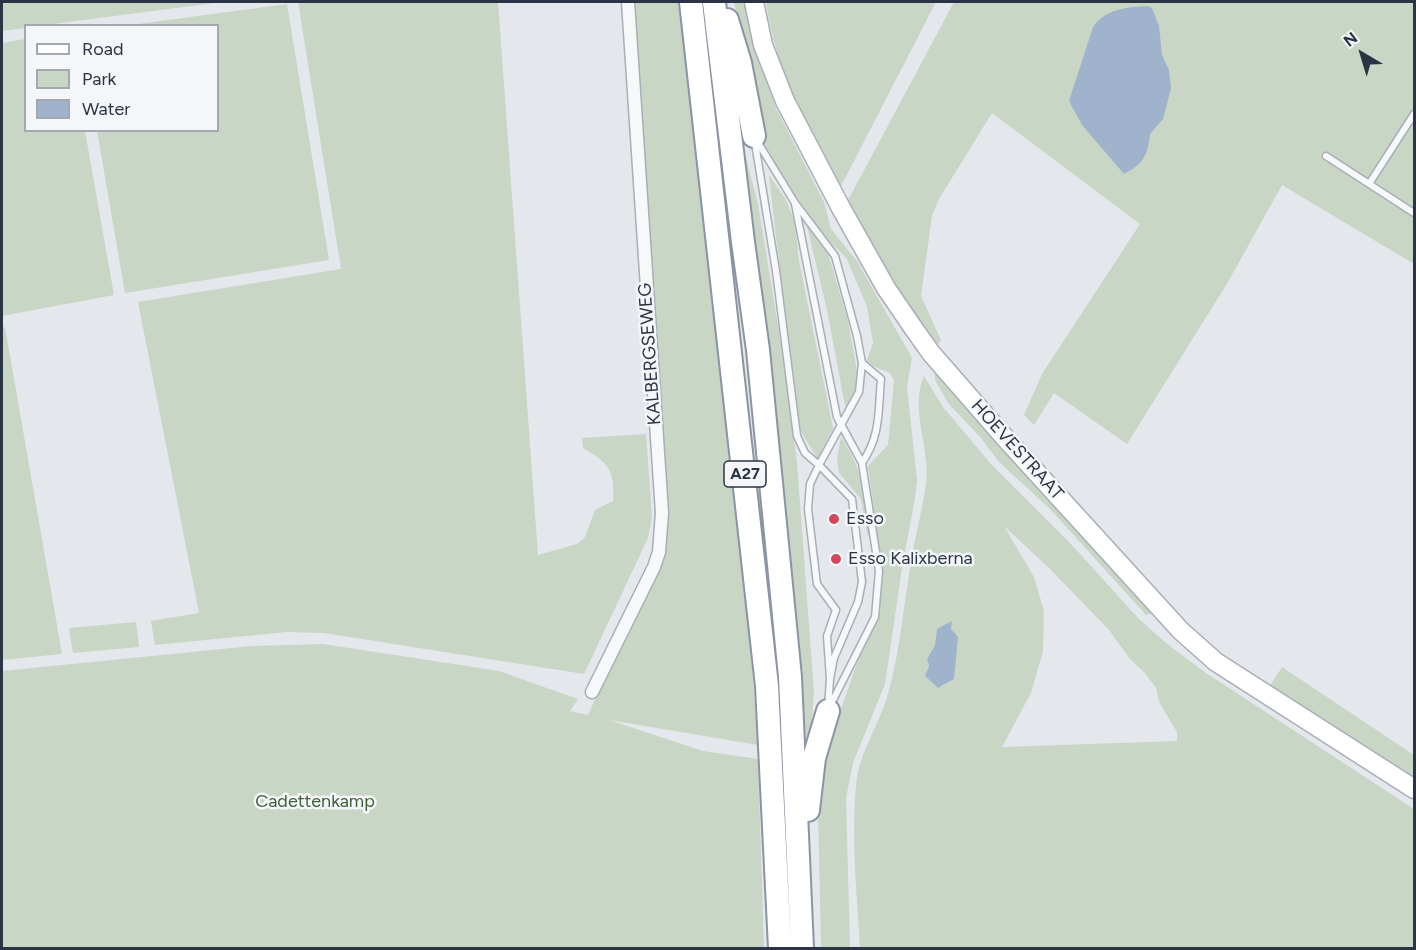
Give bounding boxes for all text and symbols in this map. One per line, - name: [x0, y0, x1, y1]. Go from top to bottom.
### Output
- legend: [24, 24, 219, 132]
- north arrow: [1332, 24, 1392, 84]
- text: N: [1340, 28, 1361, 51]
- text: Road: [82, 38, 123, 60]
- text: Park: [82, 68, 116, 90]
- text: Water: [82, 98, 130, 120]
- street label: KALBERGSEWEG: [634, 282, 666, 426]
- street label: HOEVESTRAAT: [966, 395, 1068, 505]
- road number: A27: [724, 461, 766, 487]
- place label: Esso: [846, 508, 884, 530]
- marker: Esso: [827, 512, 841, 526]
- place label: Esso Kalixberna: [848, 548, 973, 570]
- marker: Esso Kalixberna: [829, 552, 843, 566]
- park label: Cadettenkamp: [255, 791, 375, 813]

